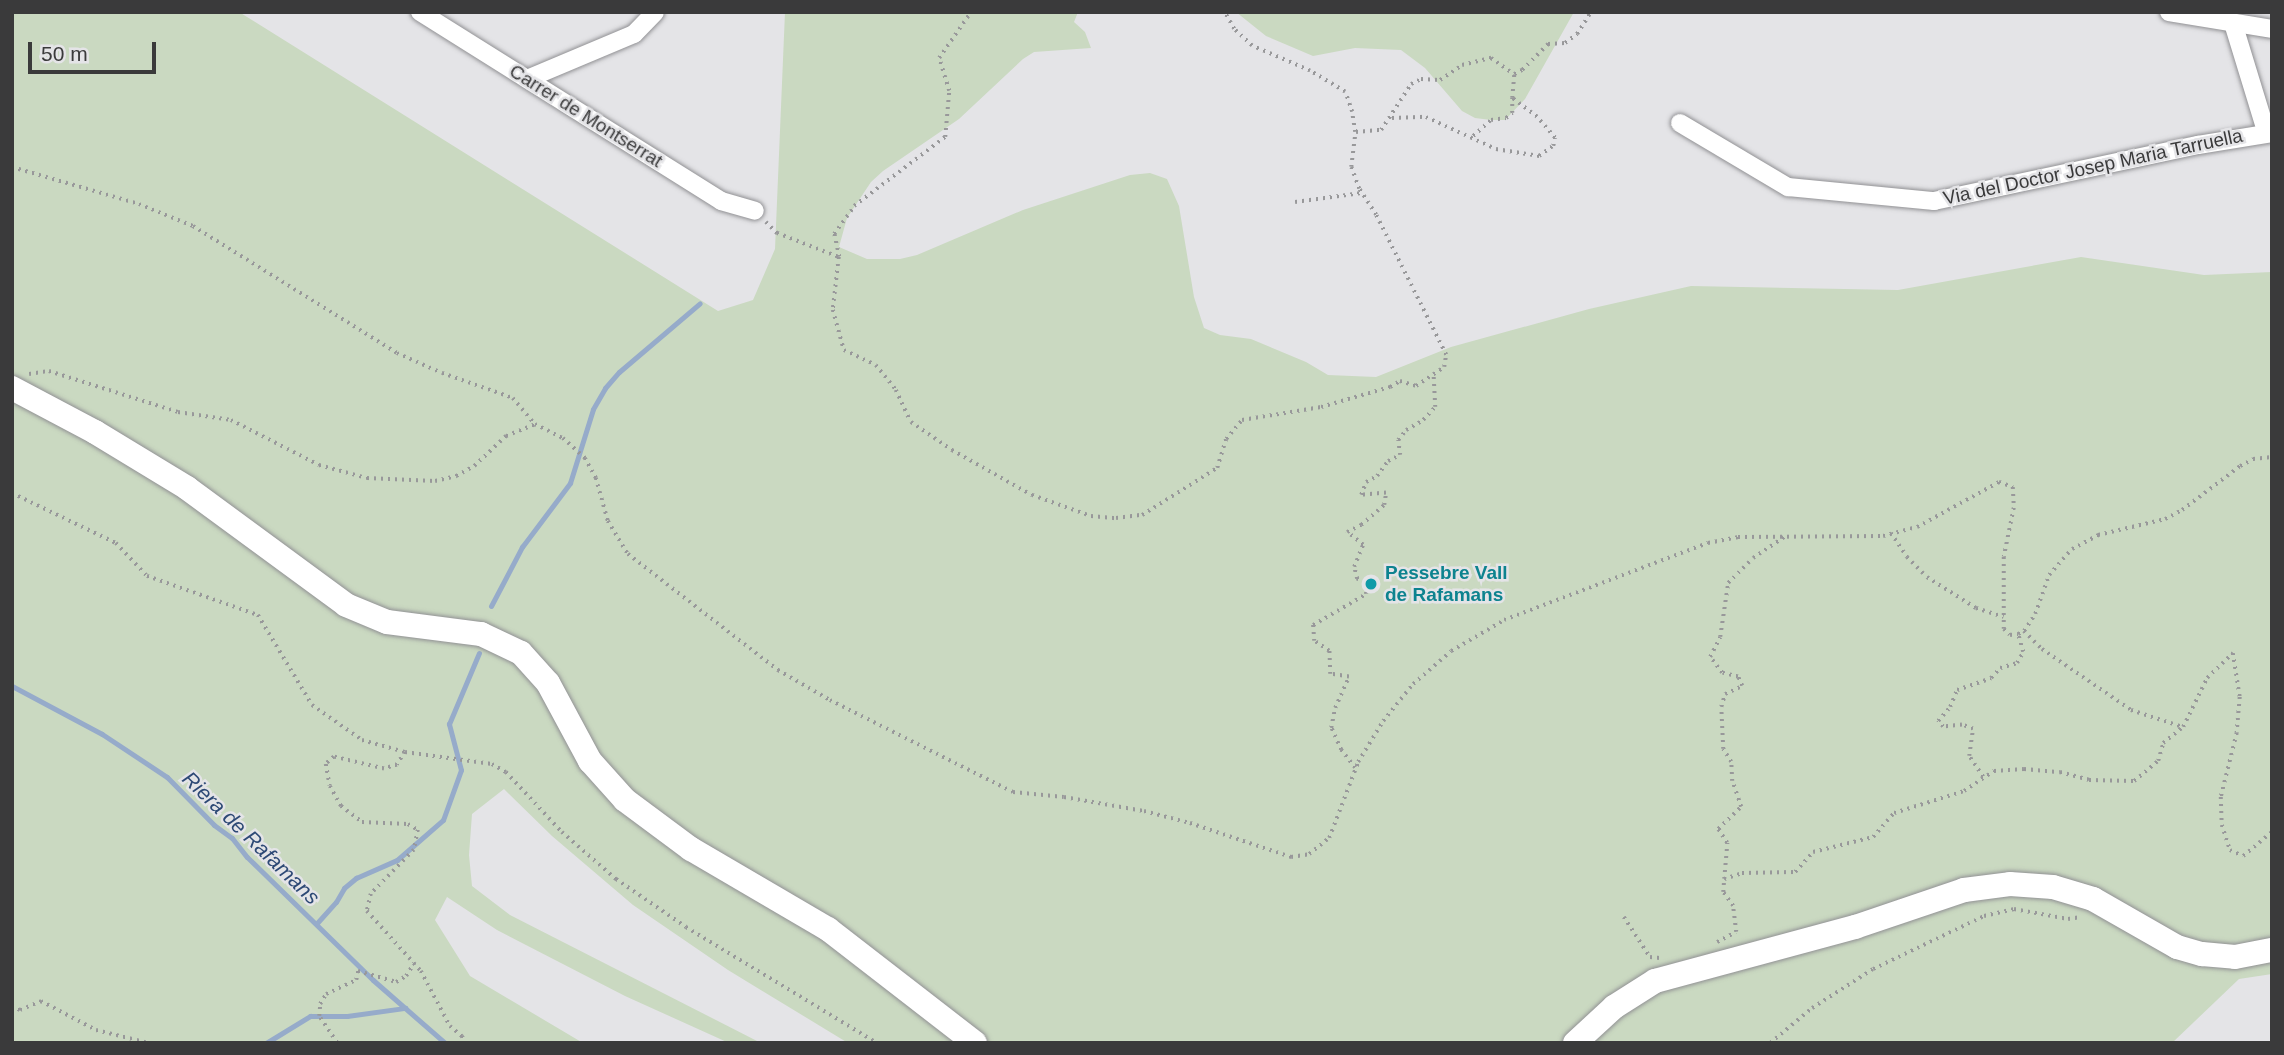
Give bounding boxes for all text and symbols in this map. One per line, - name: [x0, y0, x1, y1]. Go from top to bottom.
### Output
- scale bar: [32, 28, 159, 72]
- text: 50 m: [41, 42, 88, 65]
- street label: Carrer de Montserrat: [505, 60, 667, 172]
- street label: Via del Doctor Josep Maria Tarruella: [1941, 124, 2245, 210]
- place label: Pessebre Vall de Rafamans: [1385, 562, 1508, 606]
- marker: Pessebre Vall de Rafamans: [1363, 576, 1379, 592]
- water label: Riera de Rafamans: [177, 766, 325, 910]

